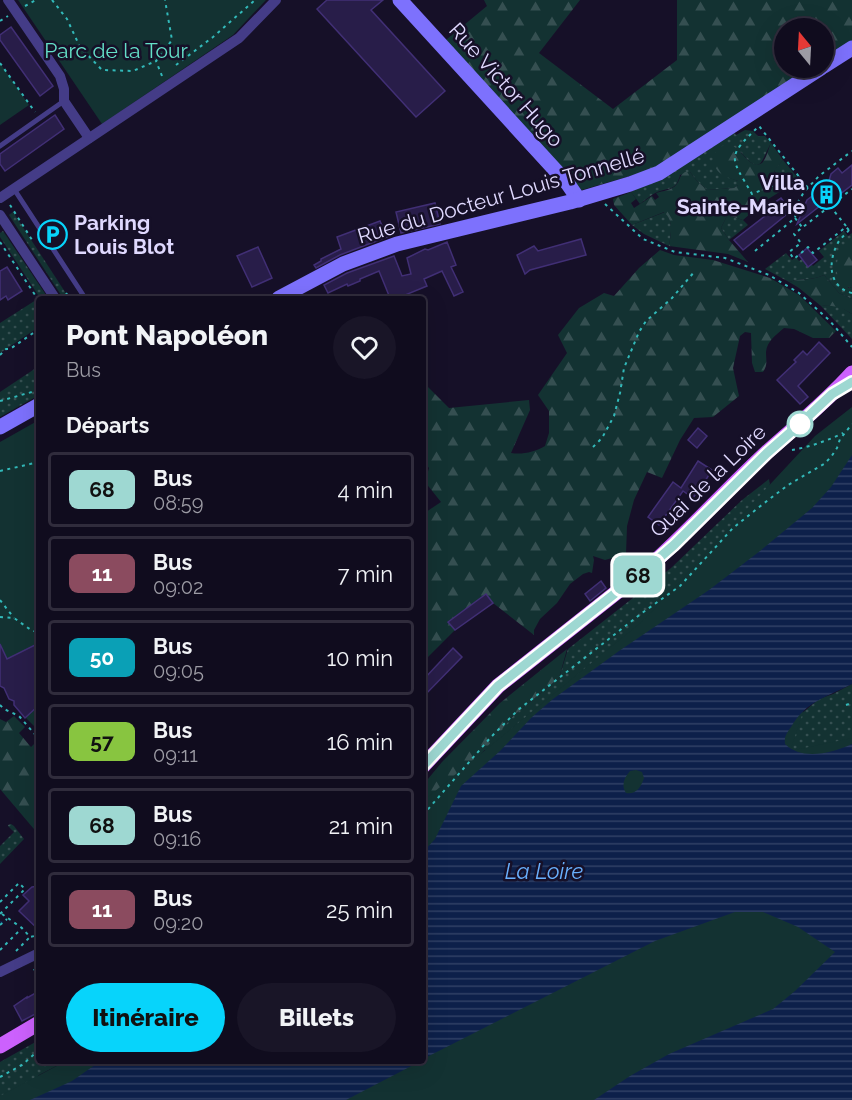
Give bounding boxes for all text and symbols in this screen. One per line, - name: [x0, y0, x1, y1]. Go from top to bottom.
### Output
- street label: Rue Victor Hugo: [444, 17, 569, 152]
- north arrow: [774, 18, 834, 78]
- map controls: [774, 18, 834, 78]
- park label: Parc de la Tour: [44, 38, 188, 63]
- street label: Rue du Docteur Louis Tonnellé: [354, 143, 647, 249]
- place label: Villa Sainte-Marie: [677, 170, 805, 219]
- building icon: Villa Sainte-Marie: [810, 179, 842, 211]
- place label: Parking Louis Blot: [74, 210, 174, 259]
- parking icon: Parking Louis Blot: [37, 219, 69, 251]
- button: heart: [333, 316, 396, 379]
- text: Pont Napoléon: [66, 319, 268, 352]
- text: Bus: [66, 358, 101, 382]
- unlabelled marker: [787, 411, 813, 437]
- text: Départs: [66, 412, 149, 438]
- street label: Quai de la Loire: [645, 419, 771, 542]
- text: Bus: [153, 465, 192, 491]
- text: 68: [89, 477, 115, 502]
- text: 4 min: [338, 477, 393, 503]
- text: 08:59: [153, 491, 203, 515]
- text: Bus: [153, 549, 192, 575]
- line badge: 68: [611, 556, 665, 594]
- text: 11: [92, 561, 112, 586]
- text: 7 min: [338, 561, 393, 587]
- text: 68: [625, 563, 651, 588]
- text: 09:02: [153, 575, 203, 599]
- text: Bus: [153, 633, 192, 659]
- text: 50: [90, 645, 114, 670]
- text: 10 min: [327, 645, 393, 671]
- text: 09:05: [153, 659, 204, 683]
- text: Bus: [153, 717, 192, 743]
- text: 57: [90, 729, 114, 754]
- text: 16 min: [327, 729, 393, 755]
- text: 09:11: [153, 743, 198, 767]
- text: Bus: [153, 801, 192, 827]
- text: 68: [89, 813, 115, 838]
- text: 21 min: [329, 813, 393, 839]
- text: 09:16: [153, 827, 201, 851]
- water label: La Loire: [505, 858, 583, 884]
- text: Bus: [153, 885, 192, 911]
- text: 11: [92, 897, 112, 922]
- text: 25 min: [326, 897, 393, 923]
- text: 09:20: [153, 911, 203, 935]
- button: Itinéraire: [66, 983, 225, 1052]
- button: Billets: [237, 983, 396, 1052]

